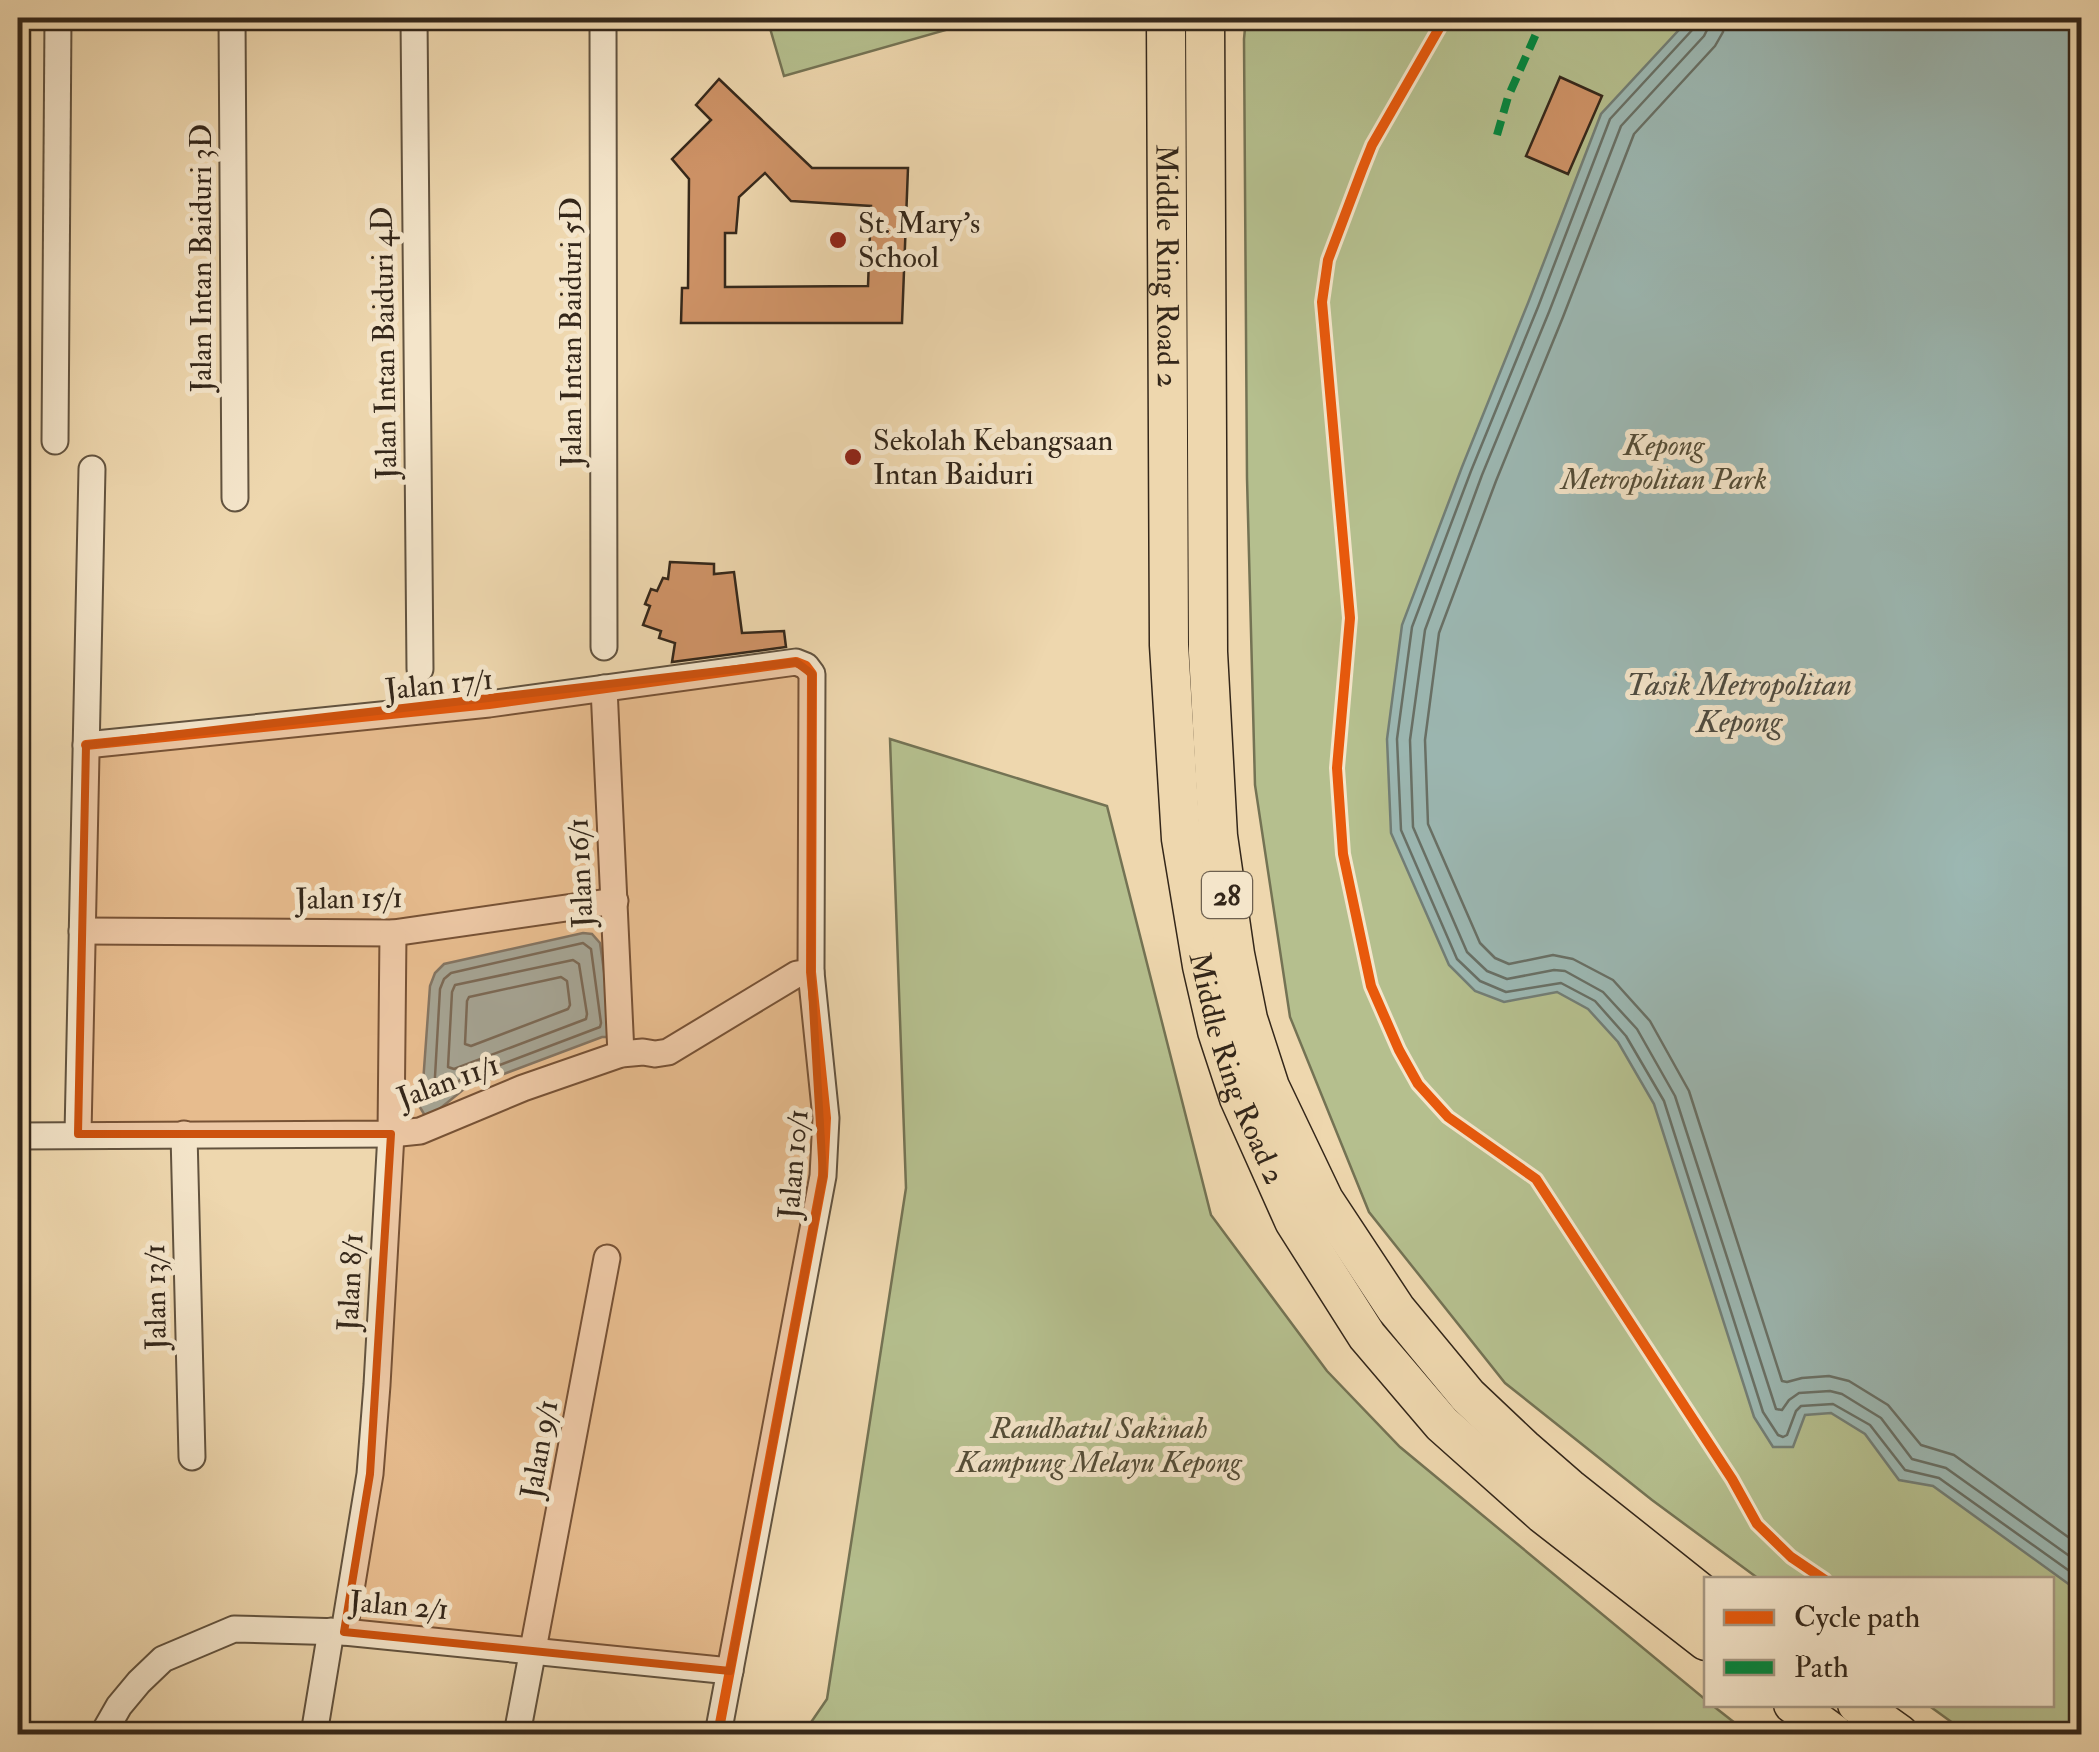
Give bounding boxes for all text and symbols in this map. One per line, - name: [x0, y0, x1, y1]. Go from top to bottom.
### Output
- street label: Jalan Intan Baiduri 3D: [183, 124, 220, 393]
- street label: Middle Ring Road 2: [1148, 144, 1186, 388]
- street label: Jalan Intan Baiduri 5D: [553, 197, 590, 468]
- place label: St. Mary's School: [858, 205, 980, 276]
- street label: Jalan Intan Baiduri 4D: [364, 206, 405, 481]
- marker: St. Mary's School: [827, 229, 849, 251]
- place label: Sekolah Kebangsaan Intan Baiduri: [873, 422, 1113, 493]
- park label: Kepong Metropolitan Park: [1559, 427, 1767, 498]
- marker: Sekolah Kebangsaan Intan Baiduri: [842, 446, 864, 468]
- street label: Jalan 17/1: [382, 660, 495, 709]
- water label: Tasik Metropolitan Kepong: [1626, 665, 1852, 742]
- street label: Jalan 16/1: [559, 817, 602, 930]
- road number: 28: [1202, 872, 1252, 918]
- street label: Jalan 15/1: [294, 879, 403, 918]
- street label: Middle Ring Road 2: [1180, 949, 1293, 1190]
- street label: Jalan 11/1: [391, 1046, 504, 1117]
- street label: Jalan 10/1: [770, 1108, 817, 1221]
- street label: Jalan 8/1: [329, 1232, 372, 1333]
- street label: Jalan 13/1: [136, 1243, 175, 1351]
- street label: Jalan 9/1: [512, 1397, 566, 1502]
- park label: Raudhatul Sakinah Kampung Melayu Kepong: [954, 1410, 1243, 1481]
- legend: [1704, 1577, 2054, 1707]
- street label: Jalan 2/1: [347, 1583, 450, 1628]
- text: Cycle path: [1794, 1599, 1920, 1636]
- text: Path: [1794, 1649, 1849, 1686]

